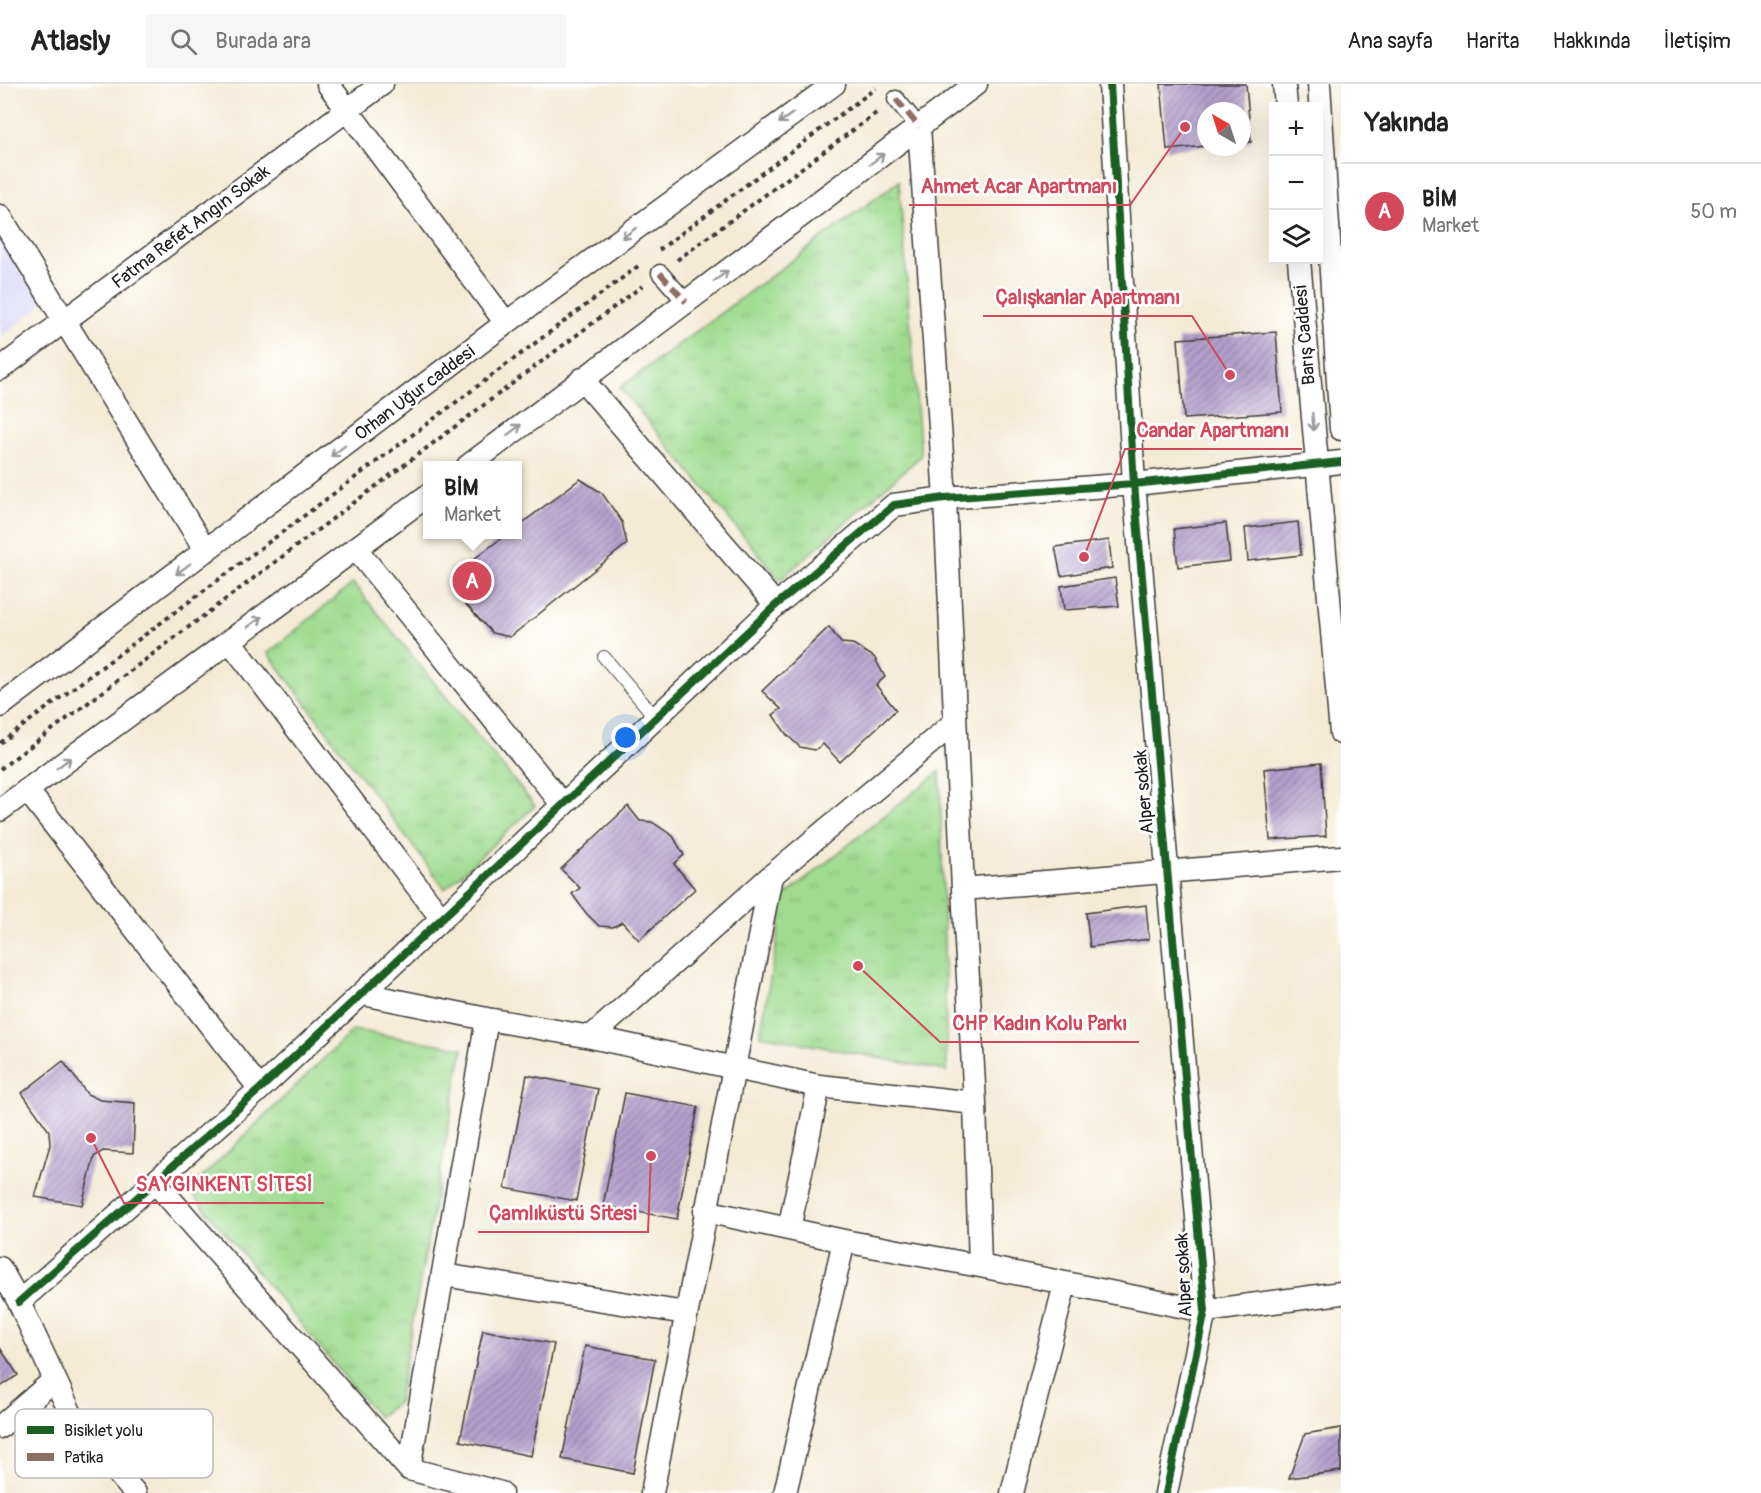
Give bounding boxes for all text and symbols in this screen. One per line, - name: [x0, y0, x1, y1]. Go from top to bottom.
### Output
- search box: [146, 14, 566, 68]
- text: Atlasly: [30, 24, 110, 59]
- icon: search: [167, 25, 200, 58]
- text: Burada ara: [215, 27, 311, 55]
- text: Ana sayfa: [1347, 28, 1433, 55]
- text: Harita: [1466, 28, 1519, 55]
- text: Hakkında: [1552, 28, 1631, 55]
- text: İletişim: [1664, 28, 1731, 55]
- north arrow: [1197, 102, 1251, 156]
- map controls: [1269, 102, 1323, 264]
- button: +: [1269, 102, 1323, 156]
- text: Yakında: [1365, 107, 1449, 139]
- one-way arrow: [779, 112, 795, 125]
- one-way arrow: [868, 152, 884, 165]
- button: −: [1269, 156, 1323, 210]
- street label: Fatma Refet Angın Sokak: [107, 160, 275, 294]
- callout: Ahmet Acar Apartmanı: [909, 167, 1130, 205]
- text: Ahmet Acar Apartmanı: [921, 174, 1117, 199]
- text: BİM: [1422, 185, 1456, 213]
- text: A: [1378, 199, 1391, 224]
- text: 50 m: [1690, 199, 1737, 224]
- button: layers: [1269, 210, 1323, 264]
- text: Market: [1422, 213, 1479, 238]
- one-way arrow: [621, 227, 637, 240]
- one-way arrow: [712, 269, 728, 282]
- callout: Çalışkanlar Apartmanı: [983, 278, 1192, 316]
- street label: Barış Caddesi: [1289, 284, 1321, 386]
- text: Çalışkanlar Apartmanı: [996, 285, 1180, 310]
- street label: Orhan Uğur caddesi: [350, 340, 480, 446]
- callout: Candar Apartmanı: [1125, 411, 1302, 449]
- one-way arrow: [1308, 412, 1319, 432]
- text: Candar Apartmanı: [1136, 418, 1290, 443]
- one-way arrow: [506, 424, 522, 437]
- one-way arrow: [331, 444, 347, 457]
- popup: [423, 461, 522, 539]
- text: BİM: [444, 474, 478, 502]
- text: Market: [444, 502, 501, 527]
- pin: A: [452, 558, 492, 604]
- one-way arrow: [175, 562, 191, 575]
- one-way arrow: [247, 616, 263, 629]
- your location: [611, 723, 640, 752]
- street label: Alper sokak: [1129, 748, 1159, 835]
- one-way arrow: [56, 756, 72, 769]
- callout: CHP Kadın Kolu Parkı: [940, 1004, 1139, 1042]
- text: CHP Kadın Kolu Parkı: [953, 1011, 1127, 1036]
- callout: SAYGINKENT SİTESİ: [124, 1165, 324, 1203]
- text: SAYGINKENT SİTESİ: [136, 1172, 312, 1197]
- callout: Çamlıküstü Sitesi: [478, 1194, 648, 1232]
- text: Çamlıküstü Sitesi: [489, 1201, 637, 1226]
- street label: Alper sokak: [1170, 1232, 1198, 1318]
- legend: [15, 1409, 213, 1478]
- text: Bisiklet yolu: [64, 1421, 143, 1441]
- text: Patika: [64, 1448, 103, 1468]

